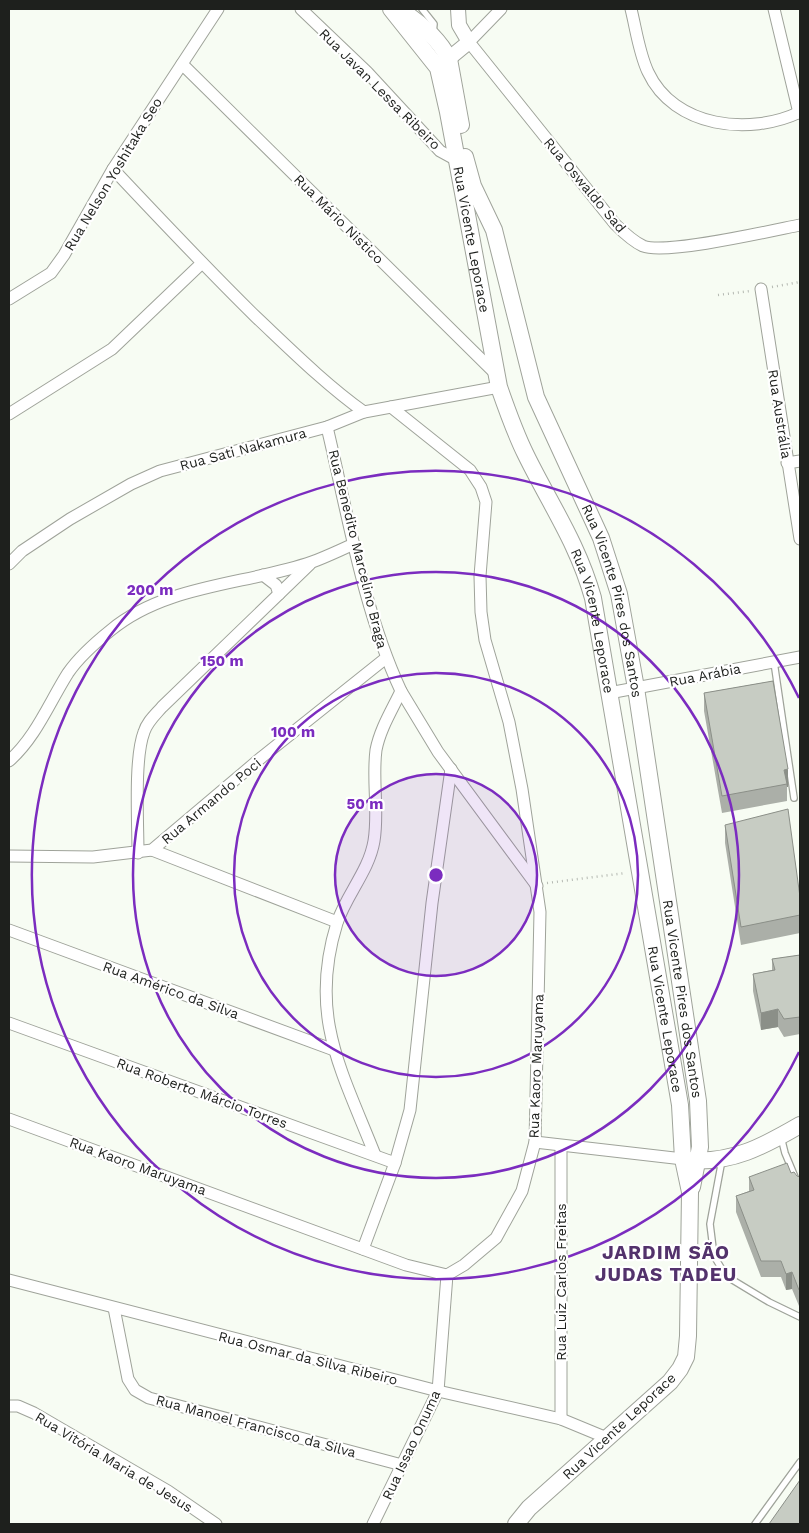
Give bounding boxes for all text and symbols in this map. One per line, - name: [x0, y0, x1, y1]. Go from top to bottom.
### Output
- street label: Rua Javan Lessa Ribeiro: [316, 25, 444, 153]
- street label: Rua Nelson Yoshitaka Seo: [61, 94, 165, 254]
- street label: Rua Oswaldo Sad: [541, 134, 629, 236]
- street label: Rua Vicente Leporace: [450, 165, 493, 314]
- street label: Rua Mário Nistico: [291, 171, 387, 267]
- street label: Rua Austrália: [765, 368, 795, 460]
- street label: Rua Sati Nakamura: [178, 424, 308, 474]
- street label: Rua Benedito Marcelino Braga: [325, 448, 391, 650]
- street label: Rua Vicente Pires dos Santos: [578, 502, 645, 699]
- street label: Rua Vicente Leporace: [568, 546, 617, 695]
- text: 200 m: [127, 581, 173, 599]
- text: 150 m: [200, 652, 244, 670]
- street label: Rua Arábia: [668, 660, 742, 690]
- text: 100 m: [271, 723, 315, 741]
- street label: Rua Armando Poci: [158, 755, 264, 847]
- text: 50 m: [347, 795, 383, 813]
- centre of rings: [427, 866, 445, 884]
- street label: Rua Vicente Pires dos Santos: [660, 899, 705, 1099]
- street label: Rua Vicente Leporace: [645, 945, 686, 1094]
- street label: Rua Américo da Silva: [101, 958, 241, 1022]
- street label: Rua Kaoro Maruyama: [525, 993, 547, 1139]
- street label: Rua Roberto Márcio Torres: [114, 1055, 290, 1131]
- street label: Rua Kaoro Maruyama: [67, 1134, 209, 1198]
- street label: Rua Luiz Carlos Freitas: [553, 1203, 569, 1361]
- district label: JARDIM SÃO JUDAS TADEU: [595, 1241, 737, 1286]
- street label: Rua Osmar da Silva Ribeiro: [217, 1328, 399, 1388]
- street label: Rua Vicente Leporace: [559, 1370, 679, 1482]
- street label: Rua Issao Onuma: [379, 1388, 443, 1502]
- street label: Rua Manoel Francisco da Silva: [154, 1392, 358, 1460]
- street label: Rua Vitória Maria de Jesus: [32, 1409, 196, 1515]

